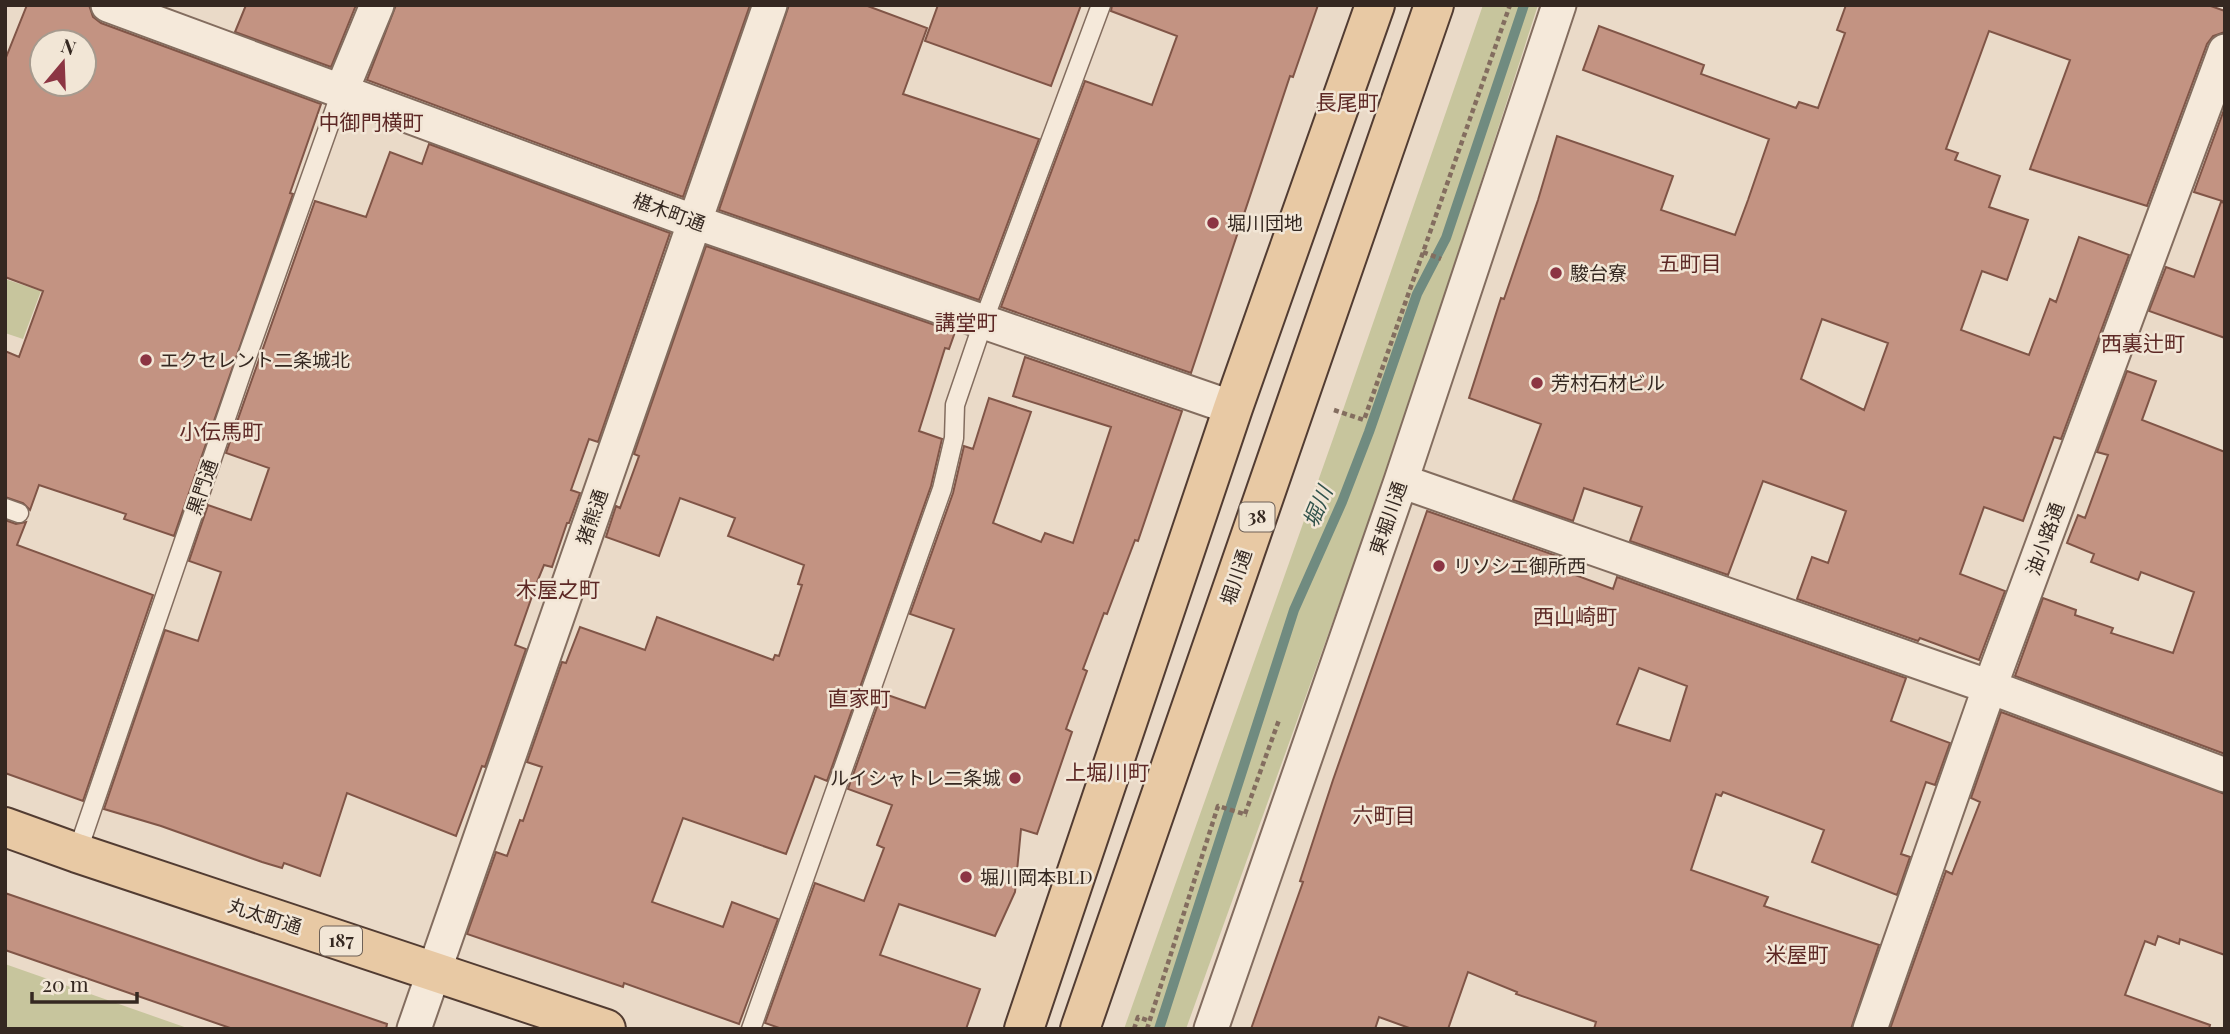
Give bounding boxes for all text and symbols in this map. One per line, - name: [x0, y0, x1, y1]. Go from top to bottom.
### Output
- north arrow: [28, 28, 98, 98]
- text: N: [58, 31, 80, 61]
- district label: 長尾町: [1316, 87, 1379, 115]
- district label: 中御門横町: [319, 107, 424, 135]
- street label: 椹木町通: [629, 186, 710, 236]
- place label: 堀川団地: [1227, 209, 1303, 235]
- marker: 堀川団地: [1205, 215, 1221, 231]
- district label: 五町目: [1659, 248, 1722, 276]
- place label: 駿台寮: [1570, 259, 1627, 285]
- marker: 駿台寮: [1548, 265, 1564, 281]
- district label: 講堂町: [935, 307, 998, 335]
- district label: 西裏辻町: [2101, 328, 2185, 356]
- place label: エクセレント二条城北: [160, 346, 350, 372]
- marker: エクセレント二条城北: [138, 352, 154, 368]
- place label: 芳村石材ビル: [1551, 369, 1665, 395]
- marker: 芳村石材ビル: [1529, 375, 1545, 391]
- district label: 小伝馬町: [179, 416, 263, 444]
- street label: 黒門通: [179, 455, 223, 518]
- street label: 東堀川通: [1362, 478, 1412, 558]
- water label: 堀川: [1295, 480, 1338, 531]
- street label: 猪熊通: [569, 485, 613, 548]
- street label: 油小路通: [2019, 498, 2069, 579]
- road number: 38: [1240, 503, 1274, 532]
- street label: 堀川通: [1213, 545, 1257, 608]
- place label: リソシエ御所西: [1453, 552, 1586, 578]
- marker: リソシエ御所西: [1431, 558, 1447, 574]
- district label: 木屋之町: [516, 574, 600, 602]
- district label: 西山崎町: [1533, 601, 1617, 629]
- district label: 直家町: [828, 683, 891, 711]
- district label: 上堀川町: [1065, 757, 1149, 785]
- place label: ルイシャトレ二条城: [830, 764, 1001, 790]
- marker: ルイシャトレ二条城: [1007, 770, 1023, 786]
- district label: 六町目: [1353, 800, 1416, 828]
- place label: 堀川岡本BLD: [980, 863, 1093, 889]
- marker: 堀川岡本BLD: [958, 869, 974, 885]
- street label: 丸太町通: [225, 891, 305, 939]
- road number: 187: [320, 926, 362, 956]
- district label: 米屋町: [1766, 939, 1829, 967]
- scale bar: [32, 960, 136, 1004]
- text: 20 m: [42, 969, 89, 997]

